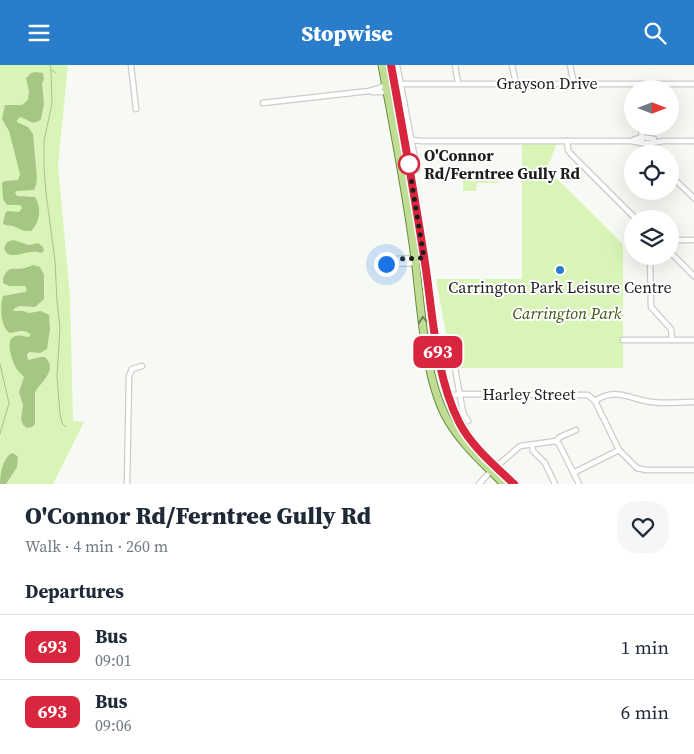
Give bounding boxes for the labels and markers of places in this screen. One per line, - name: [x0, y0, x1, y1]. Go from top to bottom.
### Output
- place label: O'Connor Rd/Ferntree Gully Rd: [424, 144, 581, 184]
- marker: O'Connor Rd/Ferntree Gully Rd: [398, 153, 420, 175]
- marker: Carrington Park Leisure Centre: [554, 264, 566, 276]
- place label: Carrington Park Leisure Centre: [448, 276, 672, 298]

